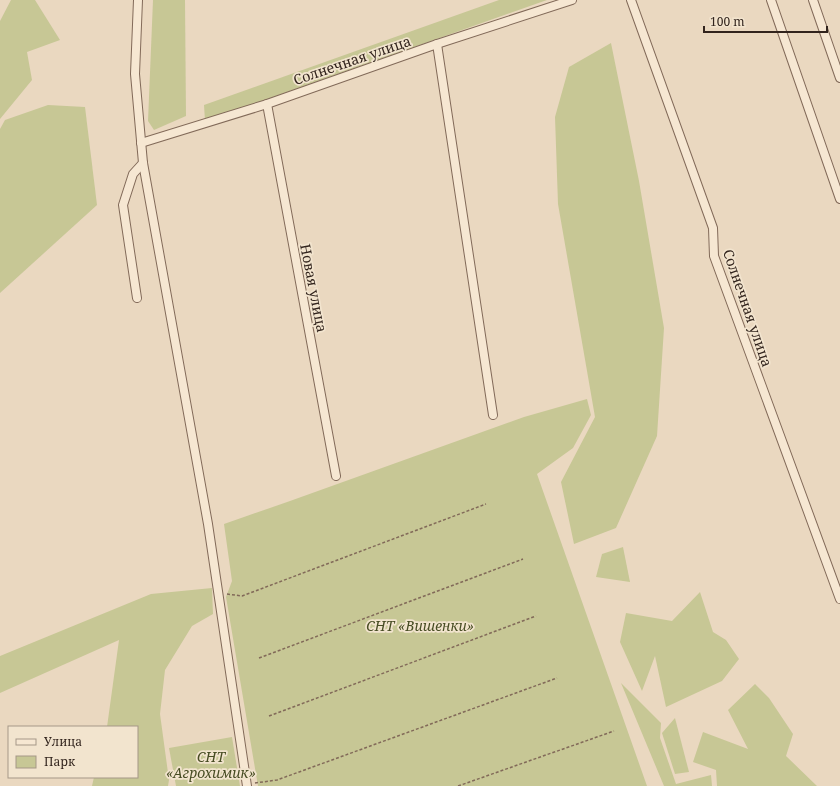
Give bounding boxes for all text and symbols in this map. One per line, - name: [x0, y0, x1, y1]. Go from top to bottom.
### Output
- scale bar: [704, 8, 827, 34]
- text: 100 m: [710, 13, 745, 30]
- street label: Солнечная улица: [291, 31, 413, 89]
- street label: Новая улица: [296, 242, 332, 334]
- street label: Солнечная улица: [719, 247, 777, 369]
- park label: СНТ «Вишенки»: [366, 616, 474, 635]
- legend: [8, 726, 138, 778]
- text: Улица: [44, 733, 82, 750]
- park label: СНТ «Агрохимик»: [166, 747, 256, 782]
- text: Парк: [44, 753, 76, 770]

